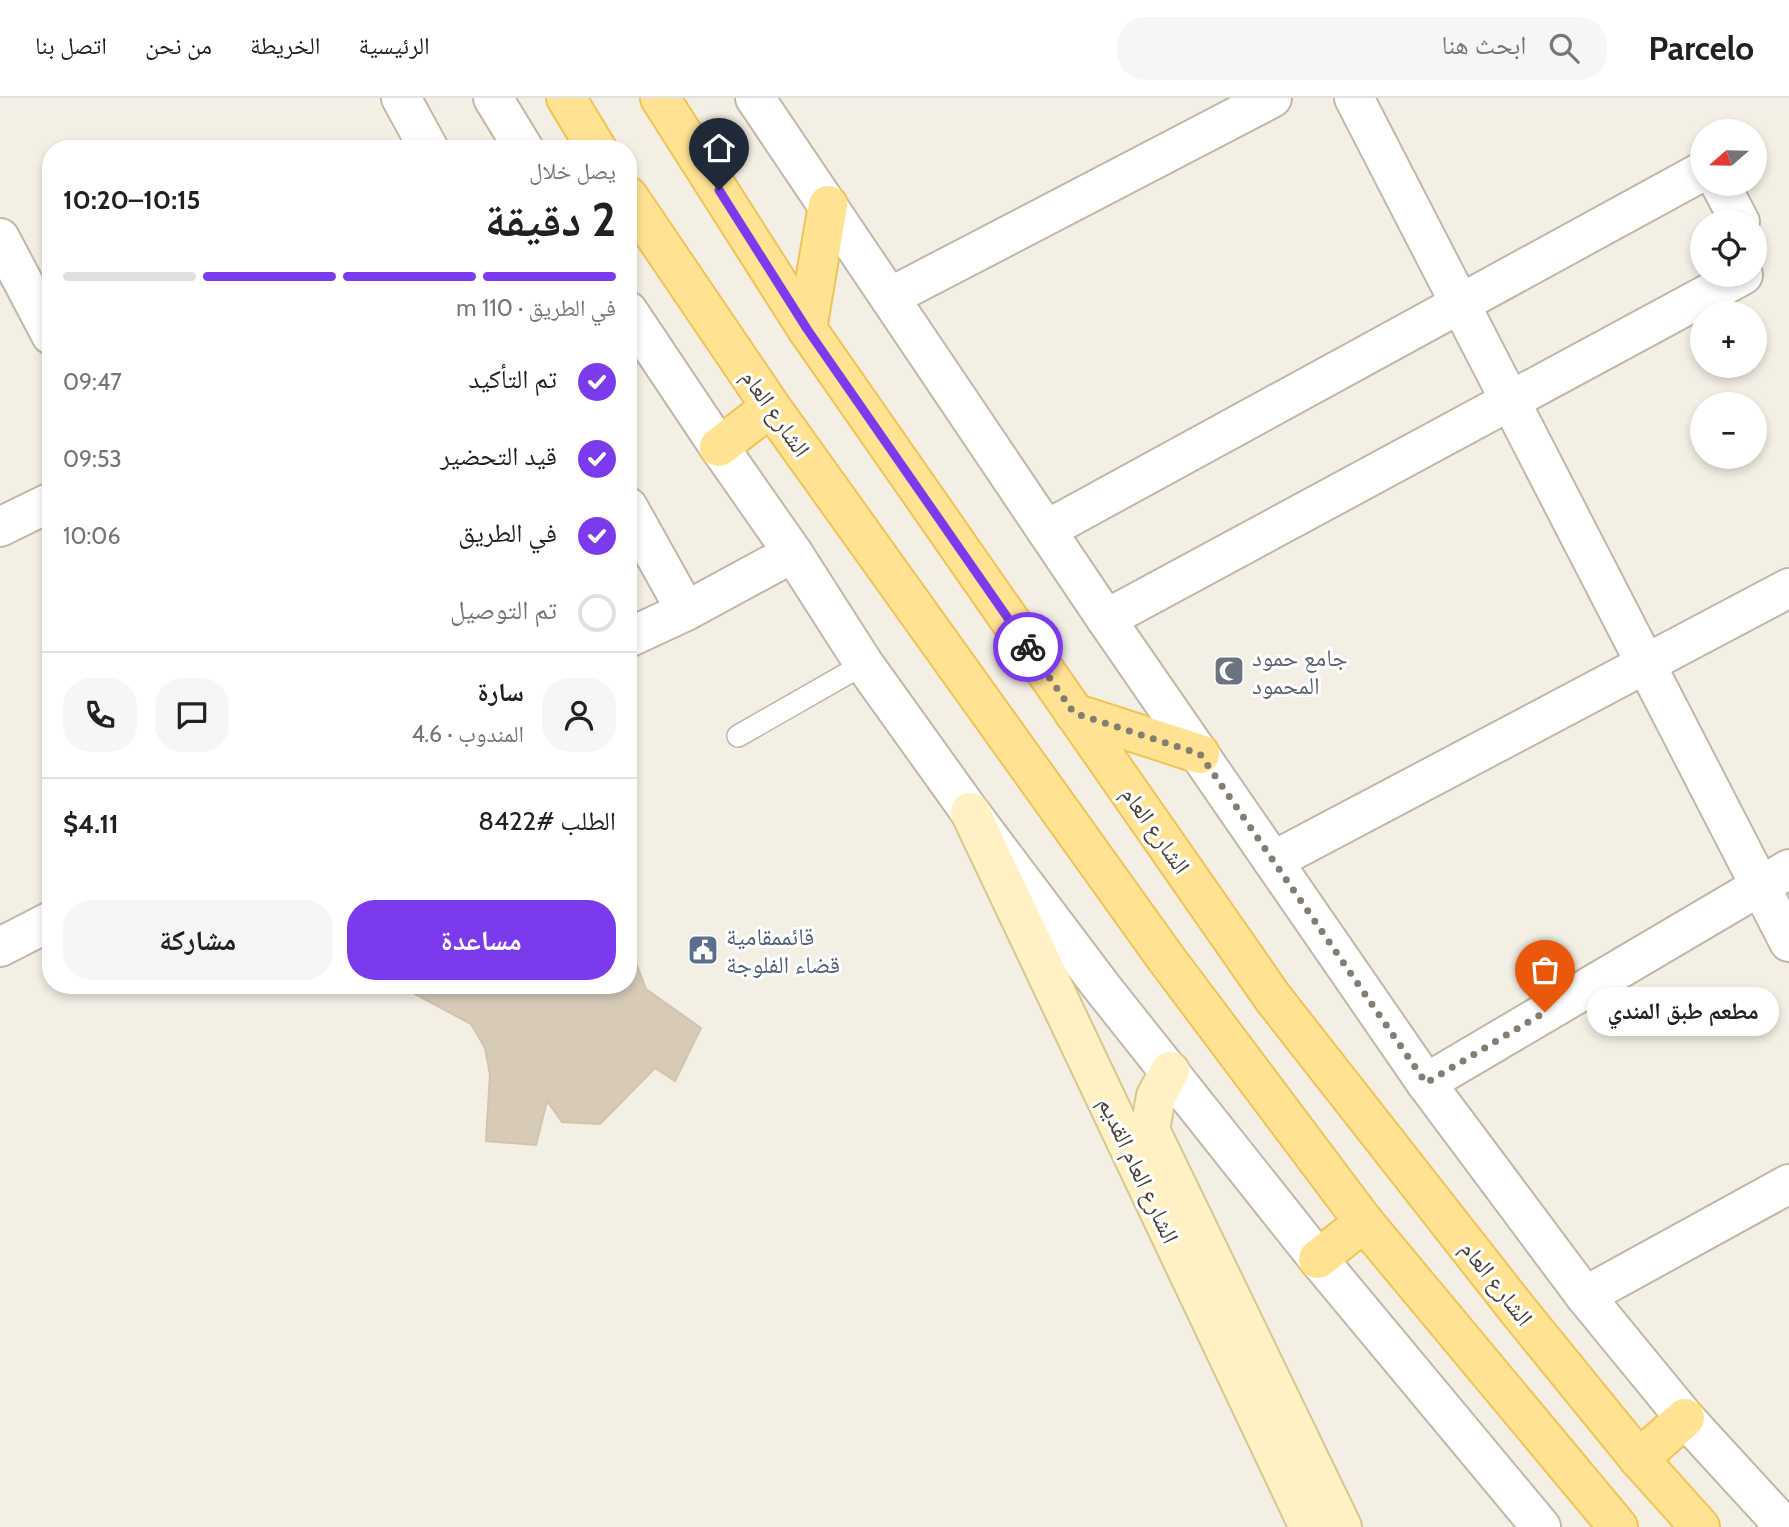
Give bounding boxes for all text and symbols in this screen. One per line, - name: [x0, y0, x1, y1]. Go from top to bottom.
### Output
- search box: [1117, 17, 1607, 80]
- text: Parcelo: [1649, 28, 1754, 68]
- text: ابحث هنا: [1441, 29, 1527, 61]
- icon: search: [1545, 29, 1583, 67]
- text: اتصل بنا: [35, 31, 107, 60]
- text: من نحن: [145, 31, 212, 60]
- text: الخريطة: [250, 31, 321, 60]
- text: الرئيسية: [359, 31, 430, 60]
- pin: [689, 118, 749, 190]
- north arrow: [1690, 119, 1768, 196]
- map controls: [1690, 119, 1767, 469]
- icon: home: [700, 129, 738, 167]
- text: يصل خلال: [529, 157, 616, 185]
- text: 10:15–10:20: [63, 184, 201, 216]
- text: 2 دقيقة: [485, 192, 616, 248]
- button: locate: [1690, 210, 1767, 287]
- text: في الطريق · 110 m: [456, 294, 616, 322]
- button: +: [1690, 301, 1767, 378]
- text: تم التأكيد: [468, 363, 557, 395]
- icon: check: [578, 363, 616, 401]
- street label: الشارع العام: [734, 364, 817, 464]
- text: 09:47: [63, 368, 122, 396]
- button: −: [1690, 392, 1767, 469]
- text: قيد التحضير: [440, 440, 557, 472]
- icon: check: [578, 440, 616, 478]
- text: 09:53: [63, 445, 122, 473]
- text: في الطريق: [458, 517, 557, 549]
- icon: check: [578, 517, 616, 555]
- text: 10:06: [63, 522, 120, 550]
- text: تم التوصيل: [450, 594, 557, 626]
- courier: [993, 612, 1063, 682]
- icon: bike: [1009, 628, 1047, 666]
- place label: جامع حمود المحمود: [1252, 643, 1347, 700]
- mosque icon: جامع حمود المحمود: [1212, 654, 1246, 688]
- text: سارة: [477, 676, 524, 708]
- button: phone: [63, 678, 137, 752]
- button: chat: [155, 678, 229, 752]
- button: person: [542, 678, 616, 752]
- text: المندوب · 4.6: [411, 720, 524, 748]
- street label: الشارع العام: [1114, 781, 1197, 881]
- text: الطلب #8422: [478, 805, 616, 837]
- text: $4.11: [63, 808, 119, 840]
- button: مشاركة: [63, 900, 333, 980]
- button: مساعدة: [347, 900, 616, 980]
- place label: قائممقامية قضاء الفلوجة: [726, 922, 840, 979]
- public building icon: قائممقامية قضاء الفلوجة: [686, 933, 720, 967]
- pin: [1515, 940, 1575, 1012]
- icon: bag: [1526, 951, 1564, 989]
- callout: مطعم طبق المندي: [1587, 988, 1780, 1037]
- text: مطعم طبق المندي: [1607, 997, 1759, 1025]
- street label: الشارع العام القديم: [1091, 1092, 1186, 1249]
- street label: الشارع العام: [1453, 1234, 1539, 1333]

